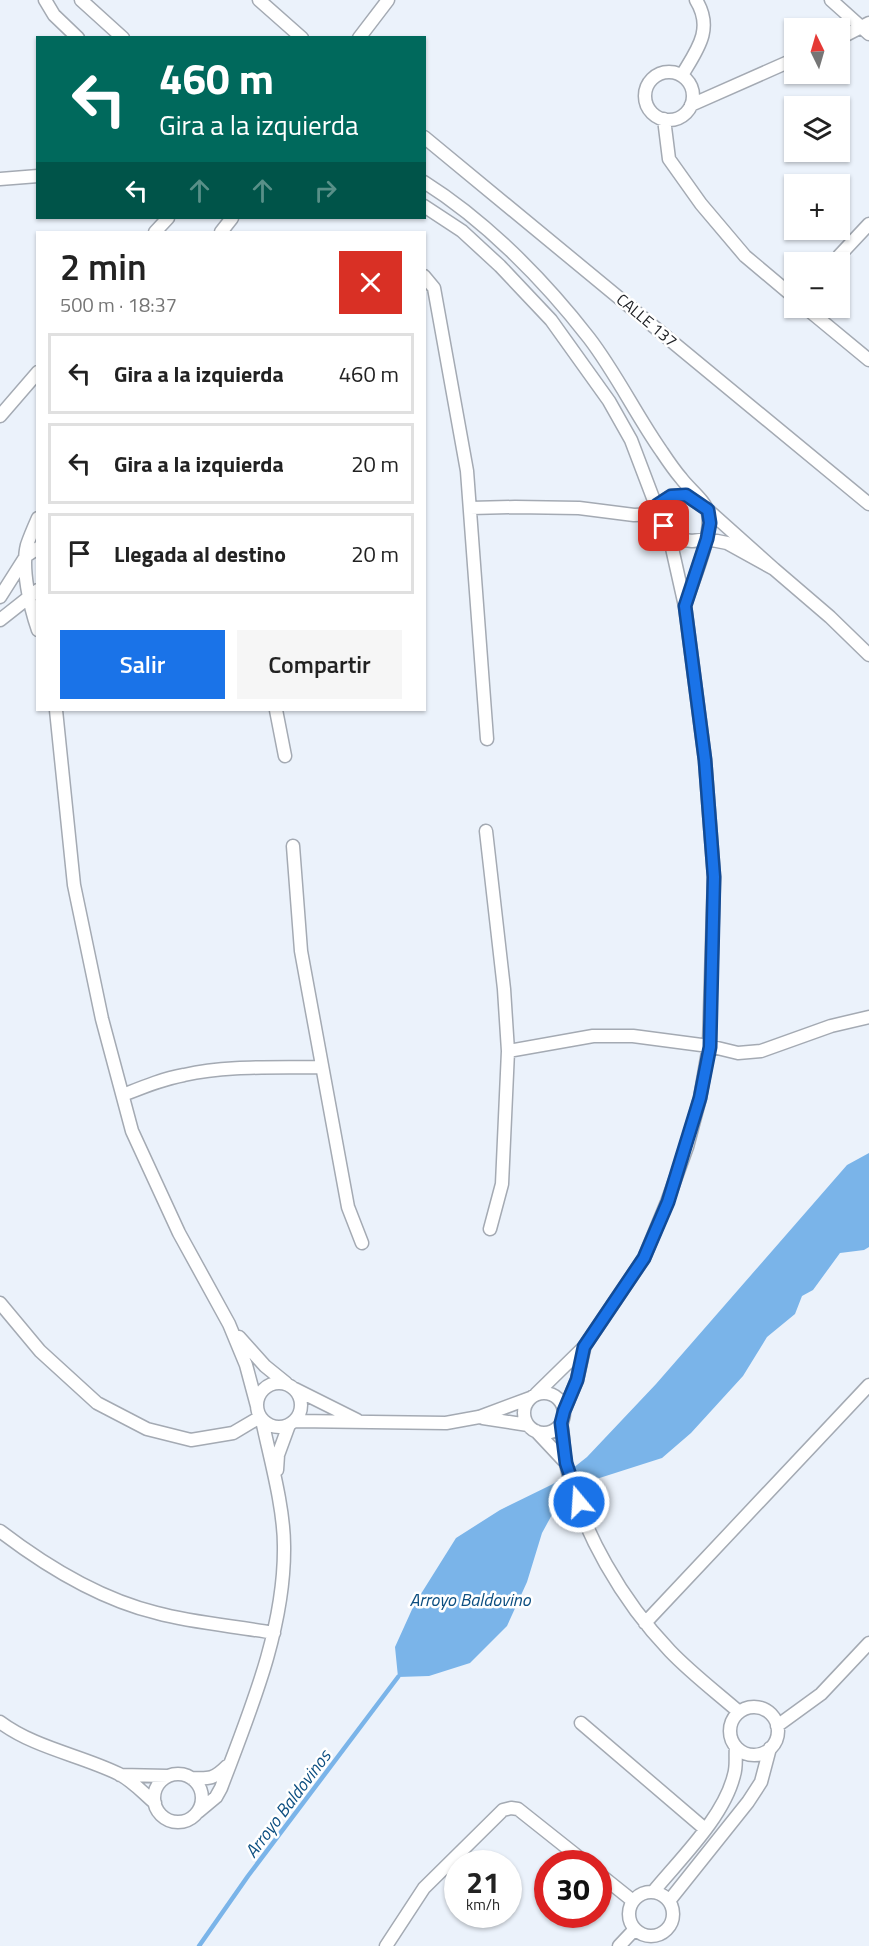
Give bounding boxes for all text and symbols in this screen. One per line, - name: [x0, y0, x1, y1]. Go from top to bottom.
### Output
- north arrow: [784, 18, 850, 84]
- map controls: [784, 18, 850, 318]
- text: 460 m: [159, 46, 274, 110]
- icon: left: [60, 60, 138, 138]
- button: layers: [784, 96, 850, 162]
- text: Gira a la izquierda: [159, 104, 359, 145]
- icon: left: [120, 174, 153, 207]
- icon: ahead: [183, 174, 216, 207]
- icon: ahead: [246, 174, 279, 207]
- icon: right: [309, 174, 342, 207]
- button: +: [784, 174, 850, 240]
- text: 2 min: [60, 239, 147, 294]
- button: close: [339, 251, 402, 314]
- button: −: [784, 252, 850, 318]
- street label: CALLE 137: [611, 287, 683, 353]
- text: 500 m · 18:37: [60, 289, 177, 320]
- icon: left: [63, 357, 96, 390]
- text: Gira a la izquierda: [114, 357, 284, 391]
- text: 460 m: [339, 357, 399, 391]
- icon: left: [63, 447, 96, 480]
- text: Gira a la izquierda: [114, 447, 284, 481]
- text: 20 m: [351, 447, 399, 481]
- pin: [638, 500, 689, 551]
- icon: arrive: [647, 509, 680, 542]
- icon: arrive: [63, 537, 96, 570]
- text: Llegada al destino: [114, 537, 286, 571]
- text: 20 m: [351, 537, 399, 571]
- button: Salir: [60, 630, 225, 699]
- button: Compartir: [237, 630, 402, 699]
- position arrow: [547, 1470, 611, 1534]
- water label: Arroyo Baldovino: [409, 1586, 532, 1613]
- water label: Arroyo Baldovinos: [238, 1743, 338, 1863]
- speed limit sign: 30: [534, 1850, 612, 1928]
- text: 21: [466, 1859, 500, 1905]
- text: km/h: [466, 1893, 500, 1916]

